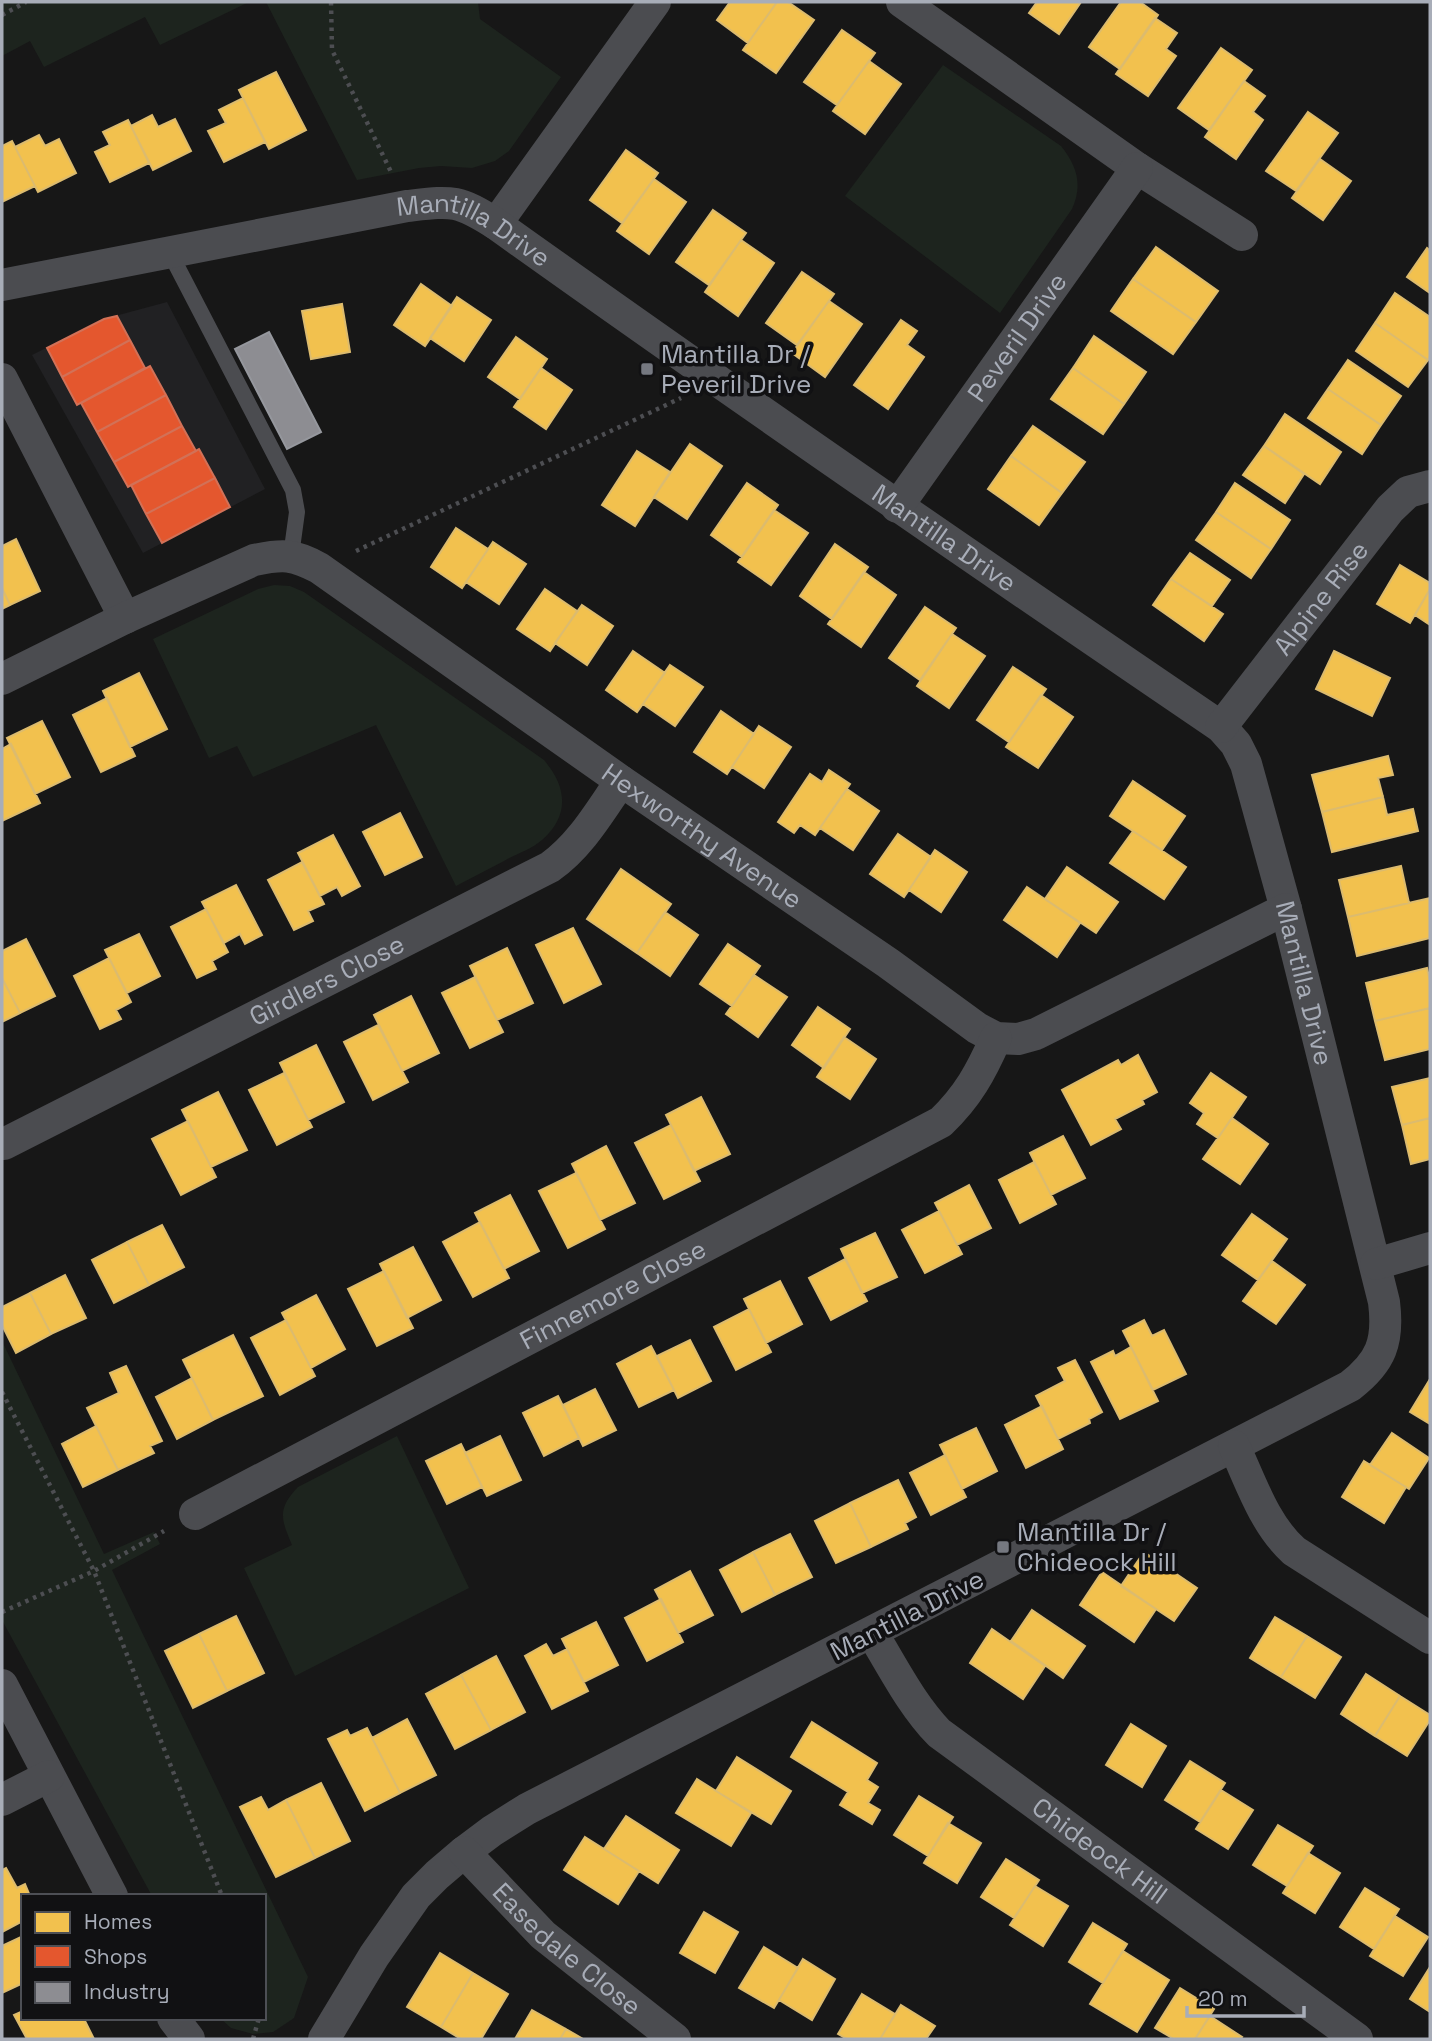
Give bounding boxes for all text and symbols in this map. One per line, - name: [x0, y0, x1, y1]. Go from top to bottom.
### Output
- street label: Mantilla Drive: [395, 186, 557, 275]
- street label: Peveril Drive: [960, 266, 1075, 409]
- place label: Mantilla Dr / Peveril Drive: [661, 337, 811, 401]
- marker: Mantilla Dr / Peveril Drive: [639, 361, 655, 377]
- street label: Mantilla Drive: [865, 476, 1023, 600]
- street label: Alpine Rise: [1266, 534, 1376, 662]
- street label: Hexworthy Avenue: [595, 756, 809, 917]
- street label: Mantilla Drive: [1268, 897, 1341, 1069]
- street label: Girdlers Close: [244, 927, 410, 1034]
- street label: Finnemore Close: [514, 1232, 712, 1357]
- place label: Mantilla Dr / Chideock Hill: [1017, 1515, 1177, 1579]
- marker: Mantilla Dr / Chideock Hill: [995, 1539, 1011, 1555]
- street label: Mantilla Drive: [824, 1562, 990, 1668]
- street label: Chideock Hill: [1025, 1790, 1174, 1912]
- street label: Easedale Close: [485, 1875, 649, 2023]
- legend: [21, 1894, 266, 2020]
- text: Homes: [84, 1908, 152, 1935]
- text: Shops: [84, 1943, 147, 1970]
- scale bar: [1187, 1974, 1304, 2018]
- text: Industry: [84, 1978, 170, 2005]
- text: 20 m: [1198, 1985, 1248, 2012]

